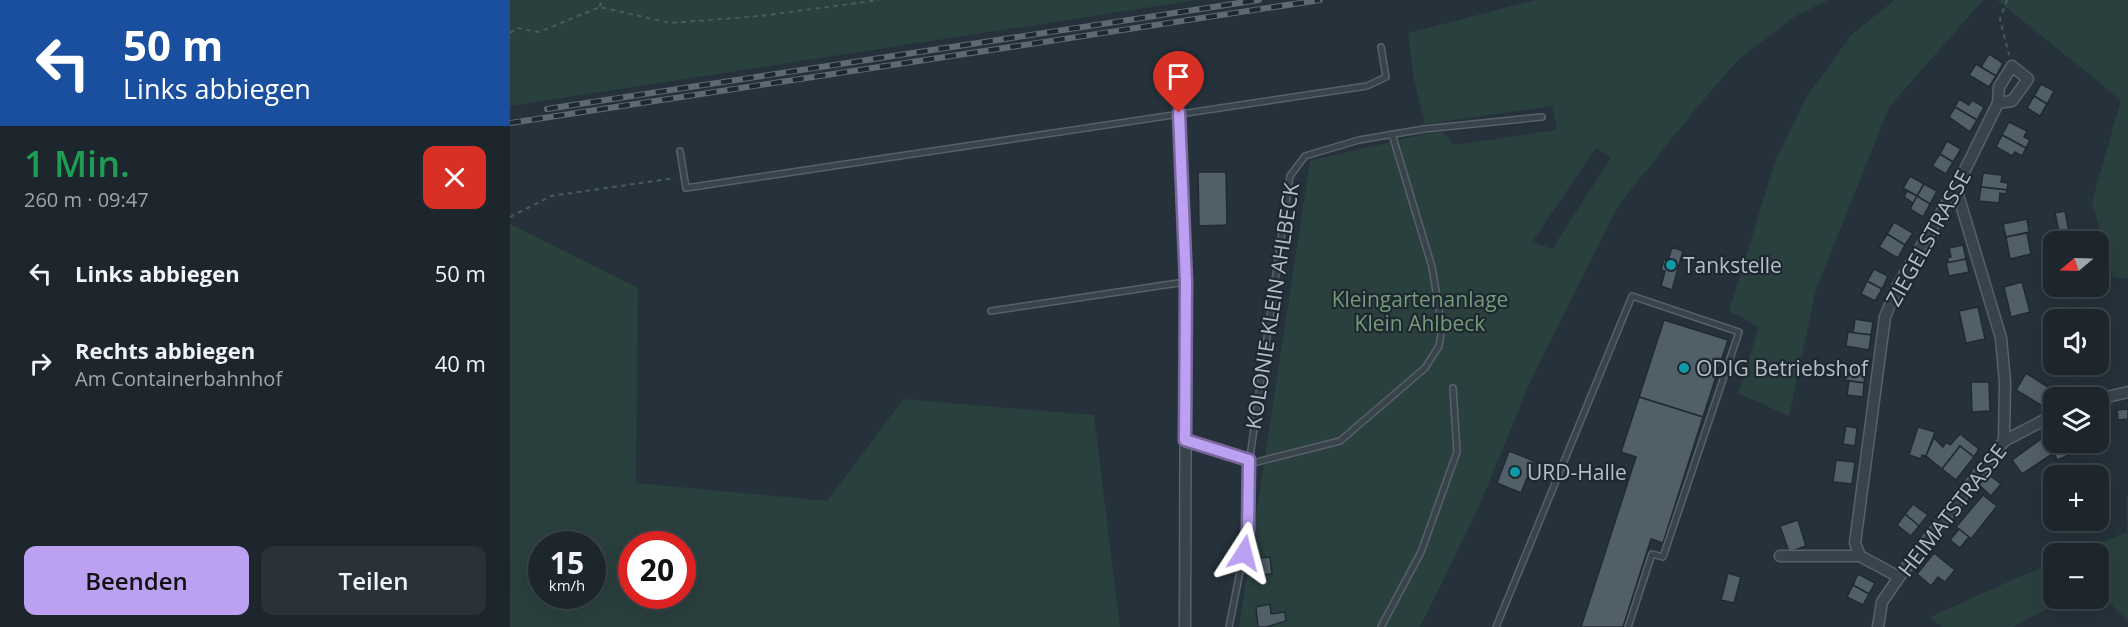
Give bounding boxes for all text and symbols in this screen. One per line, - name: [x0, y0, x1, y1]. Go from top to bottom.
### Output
- text: 50 m: [123, 16, 223, 73]
- icon: left: [24, 24, 102, 102]
- pin: [1153, 51, 1204, 113]
- icon: arrive: [1162, 60, 1195, 93]
- text: Links abbiegen: [123, 70, 311, 107]
- text: 1 Min.: [24, 139, 130, 188]
- button: close: [423, 146, 486, 209]
- street label: ZIEGELSTRASSE: [1879, 165, 1977, 311]
- street label: KOLONIE KLEIN AHLBECK: [1239, 181, 1305, 431]
- text: 260 m · 09:47: [24, 186, 149, 213]
- north arrow: [2043, 231, 2109, 297]
- map controls: [2043, 231, 2109, 609]
- place label: Tankstelle: [1683, 251, 1782, 279]
- icon: left: [24, 257, 57, 290]
- text: Links abbiegen: [75, 258, 240, 288]
- text: 50 m: [435, 258, 486, 288]
- marker: Tankstelle: [1664, 258, 1678, 272]
- park label: Kleingartenanlage Klein Ahlbeck: [1332, 285, 1508, 337]
- button: sound: [2043, 309, 2109, 375]
- text: Rechts abbiegen: [75, 335, 255, 365]
- icon: right: [24, 347, 57, 380]
- text: 40 m: [435, 348, 486, 378]
- place label: ODIG Betriebshof: [1696, 354, 1870, 382]
- marker: ODIG Betriebshof: [1677, 361, 1691, 375]
- text: Am Containerbahnhof: [75, 365, 282, 392]
- button: layers: [2043, 387, 2109, 453]
- street label: HEIMATSTRASSE: [1891, 438, 2013, 582]
- place label: URD-Halle: [1527, 458, 1627, 486]
- marker: URD-Halle: [1508, 465, 1522, 479]
- button: +: [2043, 465, 2109, 531]
- position arrow: [1212, 521, 1276, 585]
- speed limit sign: 20: [618, 531, 696, 609]
- text: 15: [550, 542, 584, 583]
- button: −: [2043, 543, 2109, 609]
- button: Beenden: [24, 546, 249, 615]
- button: Teilen: [261, 546, 486, 615]
- text: km/h: [549, 575, 585, 595]

